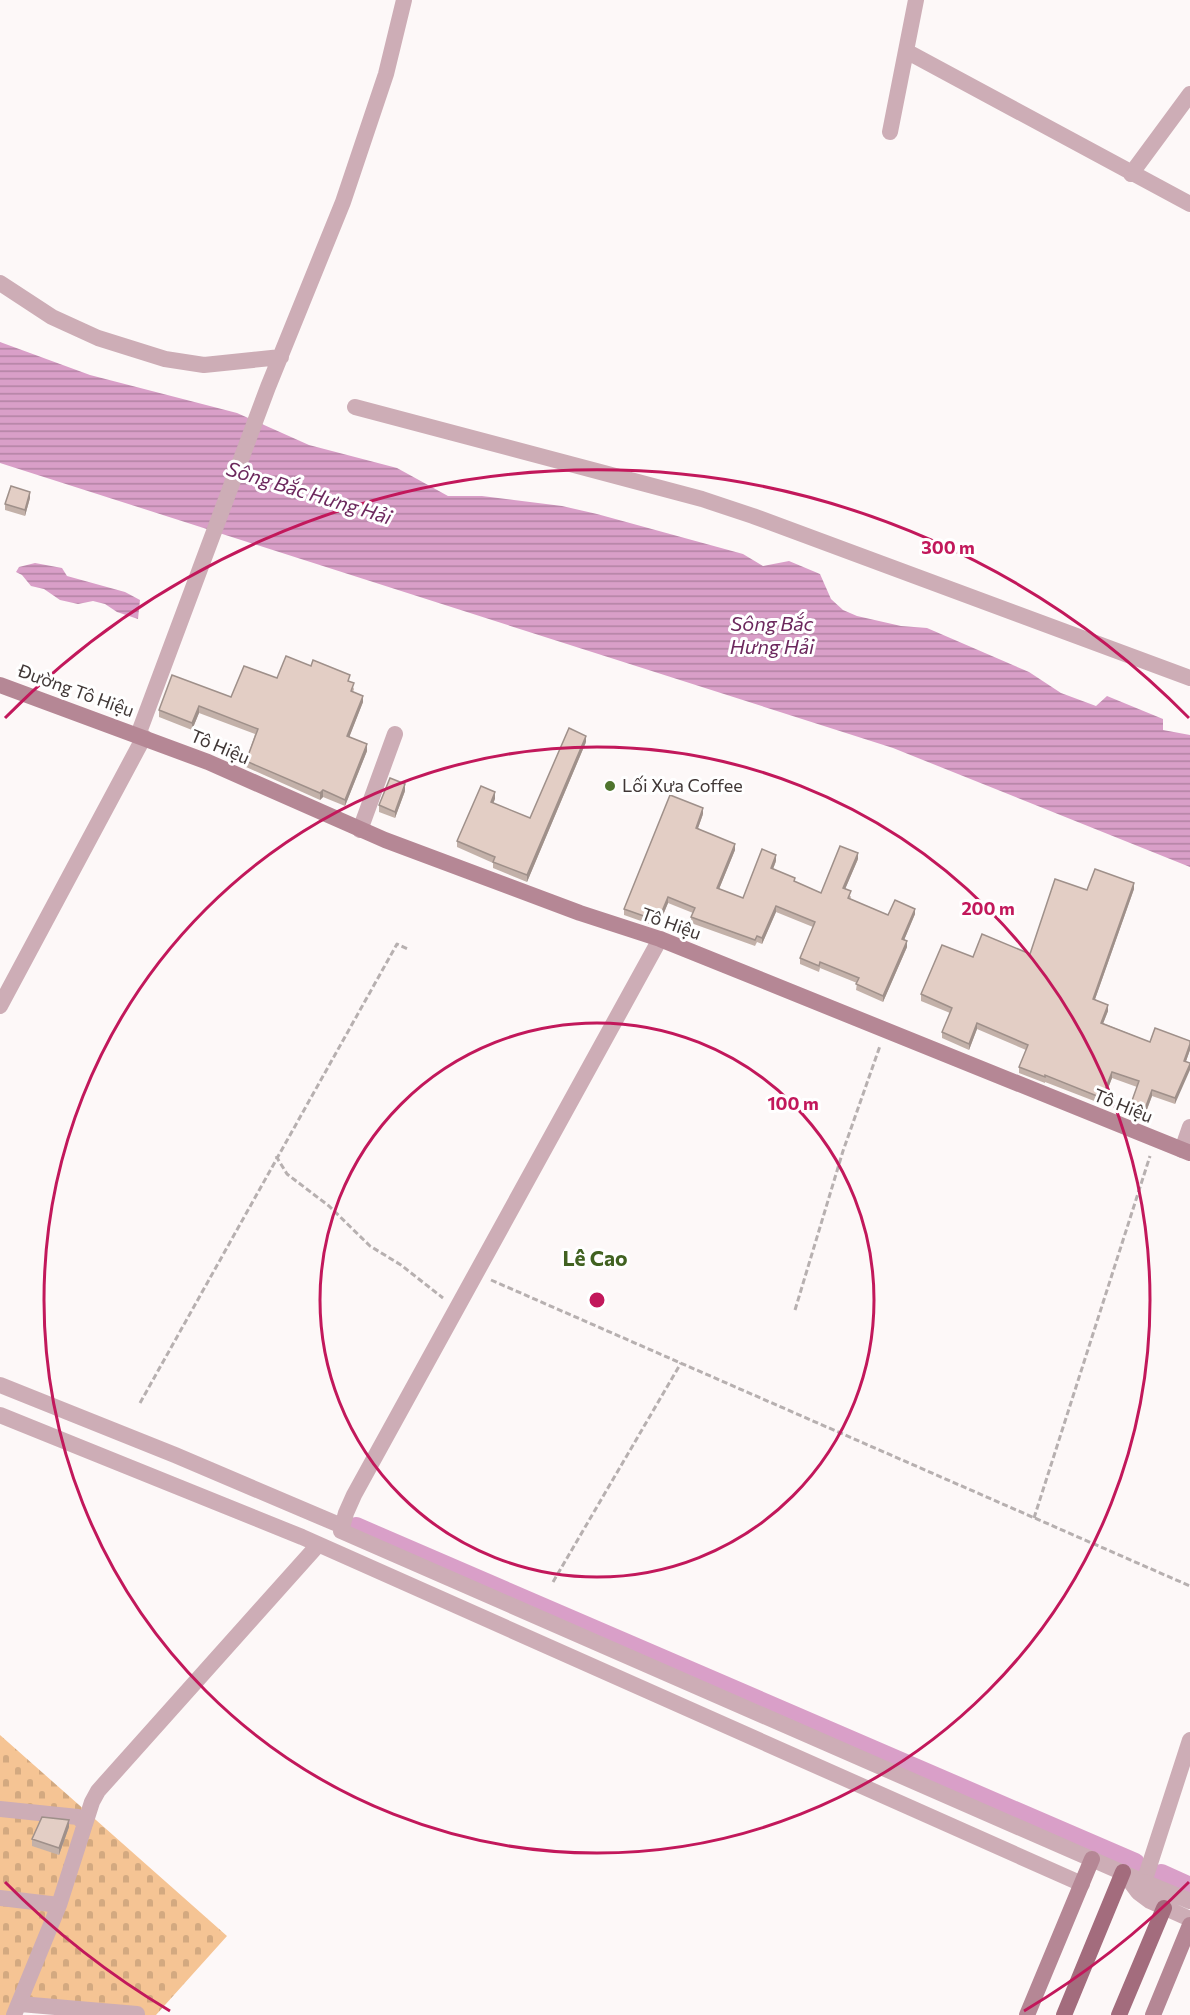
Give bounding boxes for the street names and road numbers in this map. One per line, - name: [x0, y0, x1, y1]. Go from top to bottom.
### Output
- street label: Đường Tô Hiệu: [15, 659, 137, 721]
- street label: Tô Hiệu: [188, 724, 253, 768]
- street label: Tô Hiệu: [638, 902, 704, 944]
- street label: Tô Hiệu: [1091, 1083, 1156, 1127]

